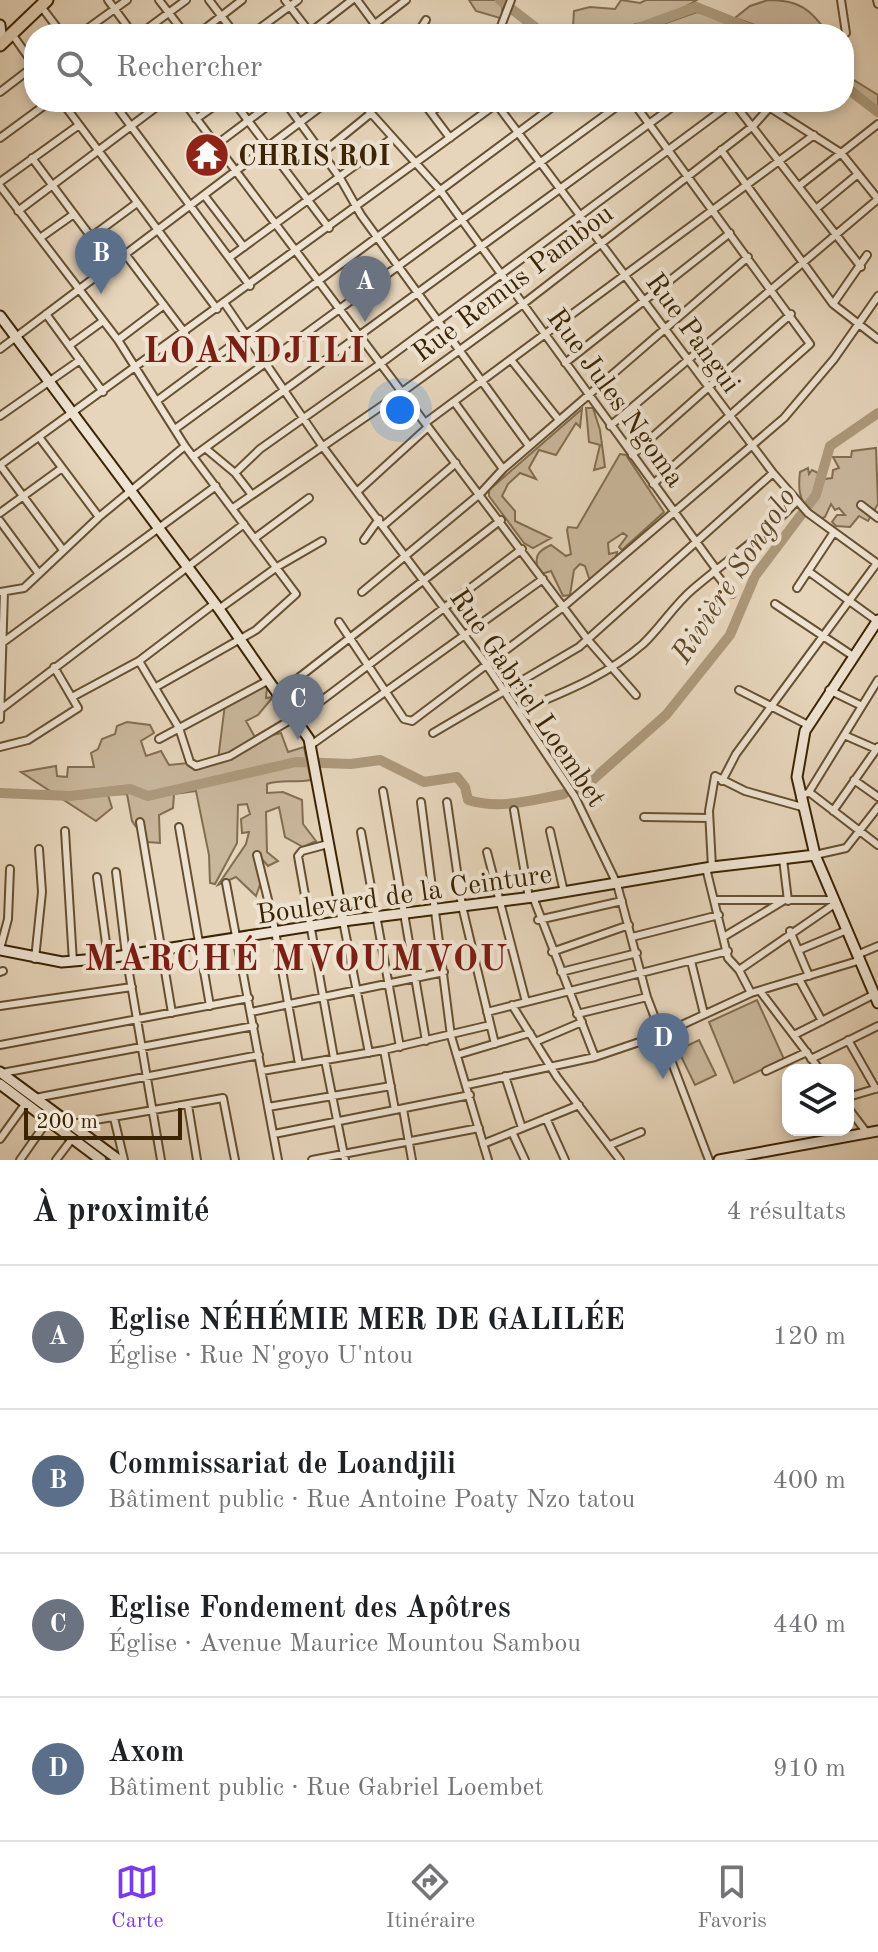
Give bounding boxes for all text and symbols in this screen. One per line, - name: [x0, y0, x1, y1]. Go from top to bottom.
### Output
- search box: [24, 24, 854, 112]
- icon: search: [52, 46, 96, 90]
- text: Rechercher: [116, 53, 262, 83]
- temple icon: CHRIS ROI: [183, 131, 231, 179]
- place label: CHRIS ROI: [238, 144, 390, 172]
- street label: Rue Remus Pambou: [408, 200, 619, 369]
- pin: B: [75, 228, 127, 294]
- pin: A: [339, 256, 391, 322]
- street label: Rue Pangui: [639, 269, 744, 399]
- street label: Rue Jules Ngoma: [541, 304, 689, 493]
- district label: LOANDJILI: [143, 335, 367, 371]
- your location: [380, 390, 420, 430]
- water label: Rivière Songolo: [667, 483, 802, 670]
- street label: Rue Gabriel Loembet: [443, 585, 610, 813]
- pin: C: [272, 674, 324, 740]
- street label: Boulevard de la Ceinture: [255, 861, 554, 931]
- district label: MARCHÉ MVOUMVOU: [84, 935, 510, 979]
- pin: D: [637, 1013, 689, 1079]
- map controls: [782, 1064, 854, 1136]
- button: layers: [782, 1064, 854, 1136]
- scale bar: [24, 1104, 182, 1140]
- text: 200 m: [36, 1111, 98, 1133]
- text: À proximité: [32, 1195, 210, 1229]
- text: 4 résultats: [727, 1199, 846, 1225]
- text: Eglise NÉHÉMIE MER DE GALILÉE: [108, 1306, 625, 1336]
- text: A: [48, 1324, 68, 1350]
- text: 120 m: [773, 1324, 846, 1350]
- text: Église · Rue N'goyo U'ntou: [108, 1343, 413, 1369]
- text: Commissariat de Loandjili: [108, 1450, 456, 1480]
- text: B: [49, 1468, 67, 1494]
- text: 400 m: [773, 1468, 846, 1494]
- text: Bâtiment public · Rue Antoine Poaty Nzo tatou: [108, 1487, 635, 1513]
- text: Eglise Fondement des Apôtres: [108, 1594, 511, 1624]
- text: C: [49, 1612, 67, 1638]
- text: 440 m: [773, 1612, 846, 1638]
- text: Église · Avenue Maurice Mountou Sambou: [108, 1631, 581, 1657]
- text: Axom: [108, 1738, 184, 1768]
- text: D: [48, 1756, 68, 1782]
- text: 910 m: [773, 1756, 846, 1782]
- text: Bâtiment public · Rue Gabriel Loembet: [108, 1775, 544, 1801]
- tab: Carte: [111, 1860, 164, 1935]
- tab: Itinéraire: [386, 1860, 475, 1935]
- tab: Favoris: [697, 1860, 767, 1935]

